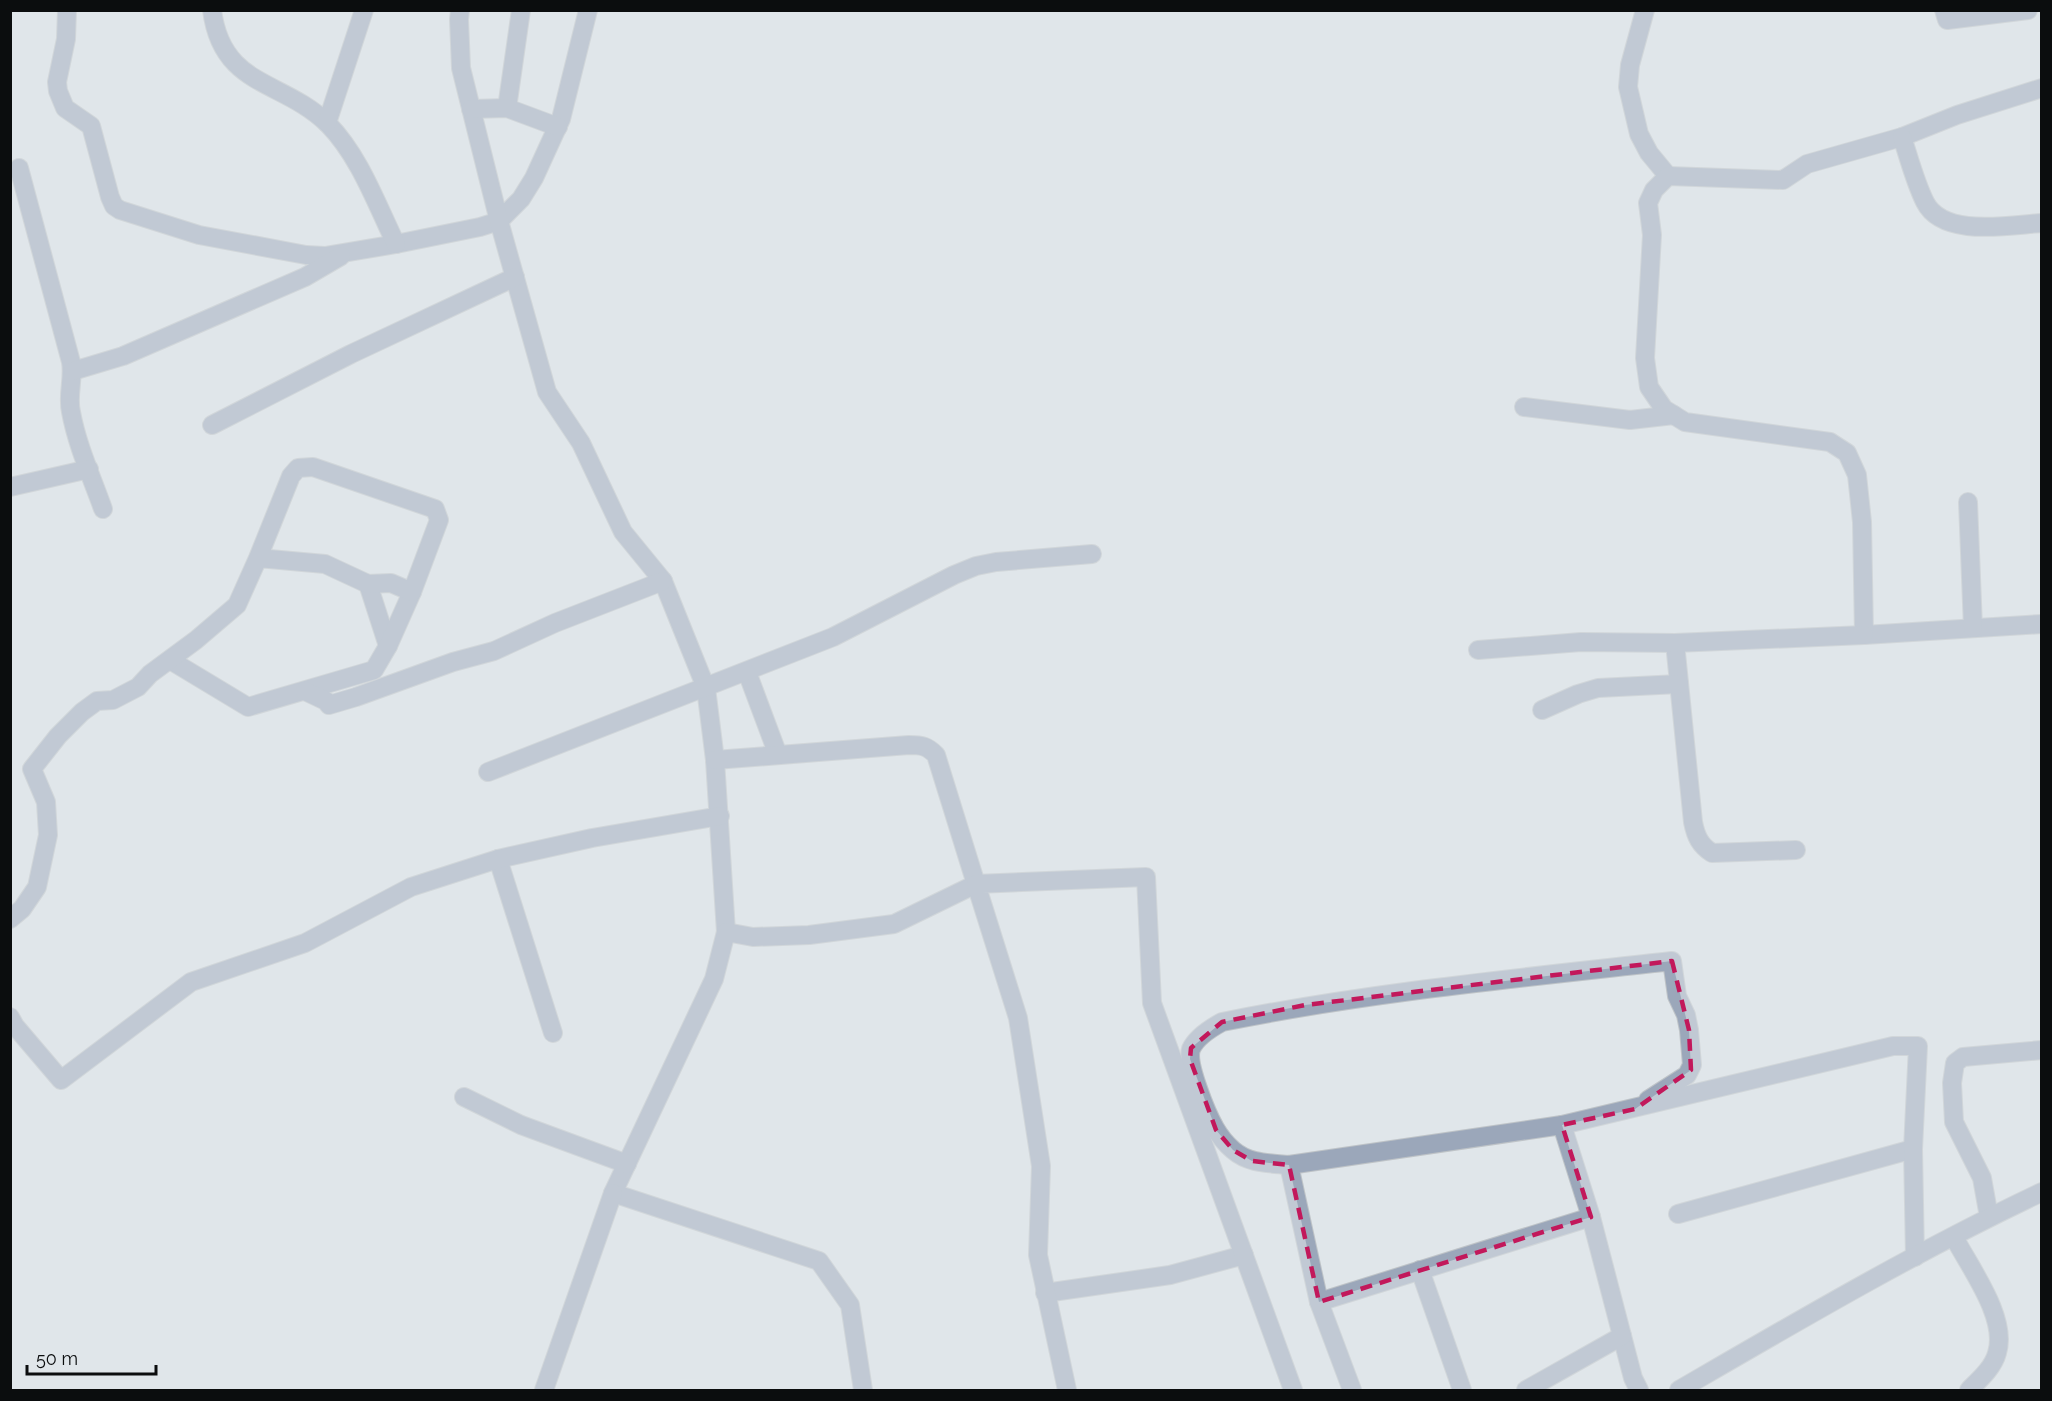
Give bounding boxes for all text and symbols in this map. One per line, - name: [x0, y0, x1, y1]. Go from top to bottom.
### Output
- scale bar: [27, 1338, 156, 1376]
- text: 50 m: [36, 1348, 78, 1369]

